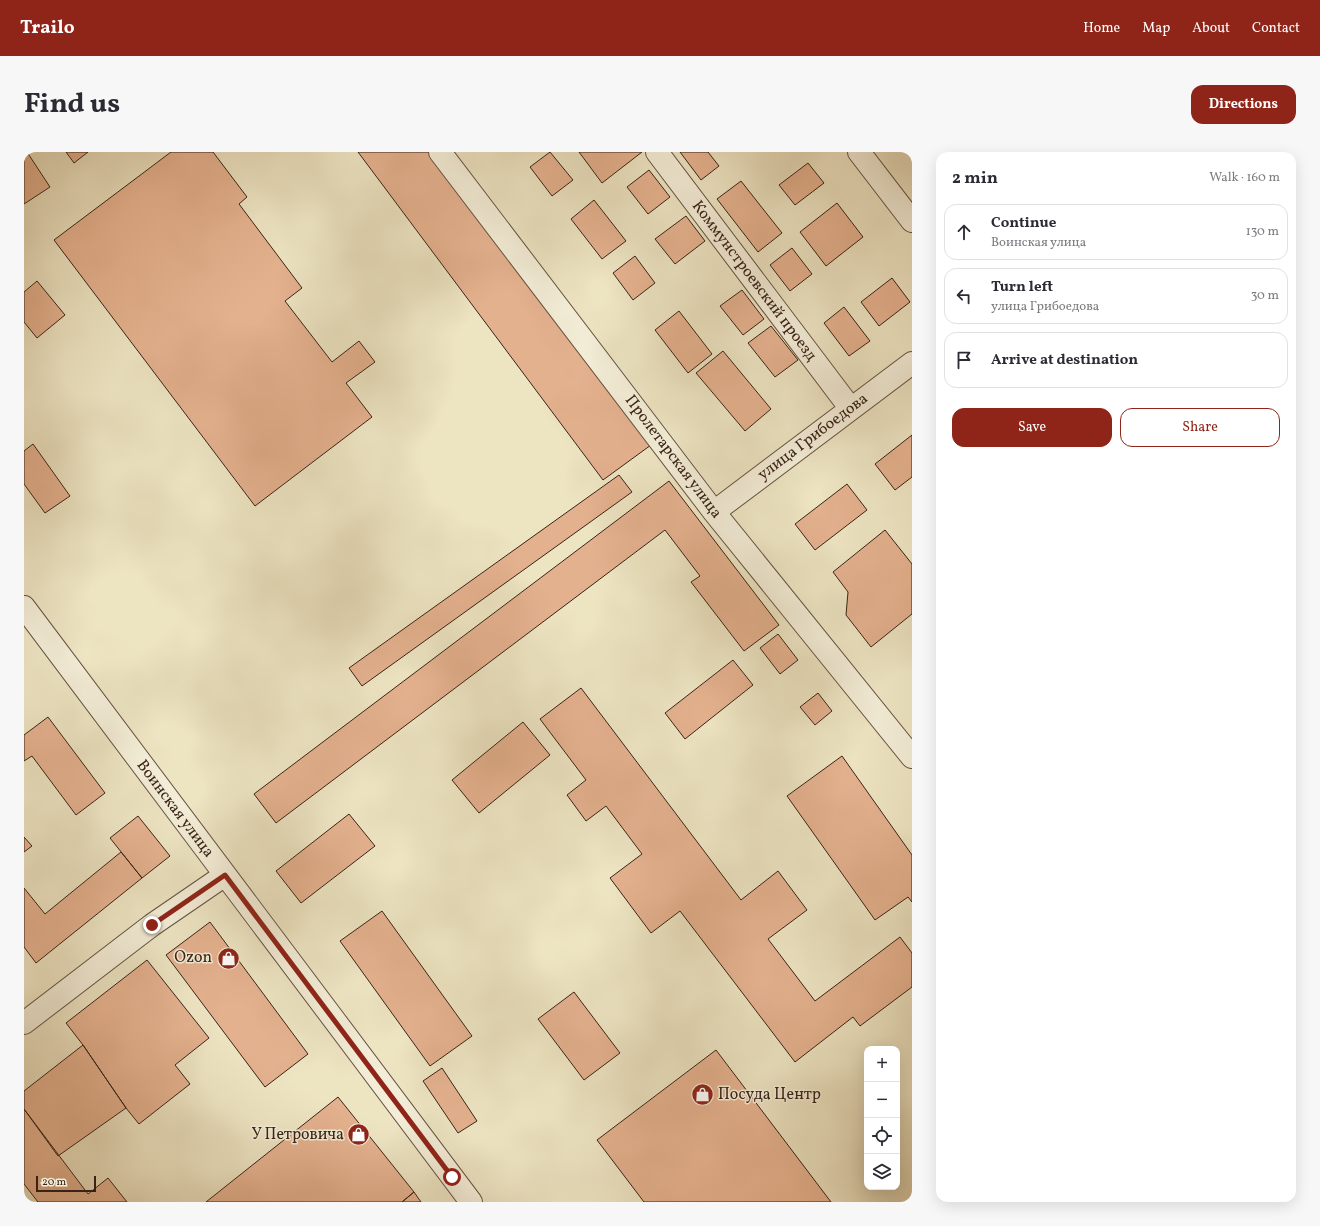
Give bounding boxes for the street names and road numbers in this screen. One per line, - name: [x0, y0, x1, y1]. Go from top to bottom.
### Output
- street label: Коммунстроевский проезд: [686, 196, 822, 366]
- street label: улица Грибоедова: [753, 388, 873, 486]
- street label: Пролетарская улица: [619, 391, 727, 523]
- street label: Воинская улица: [131, 756, 219, 862]

